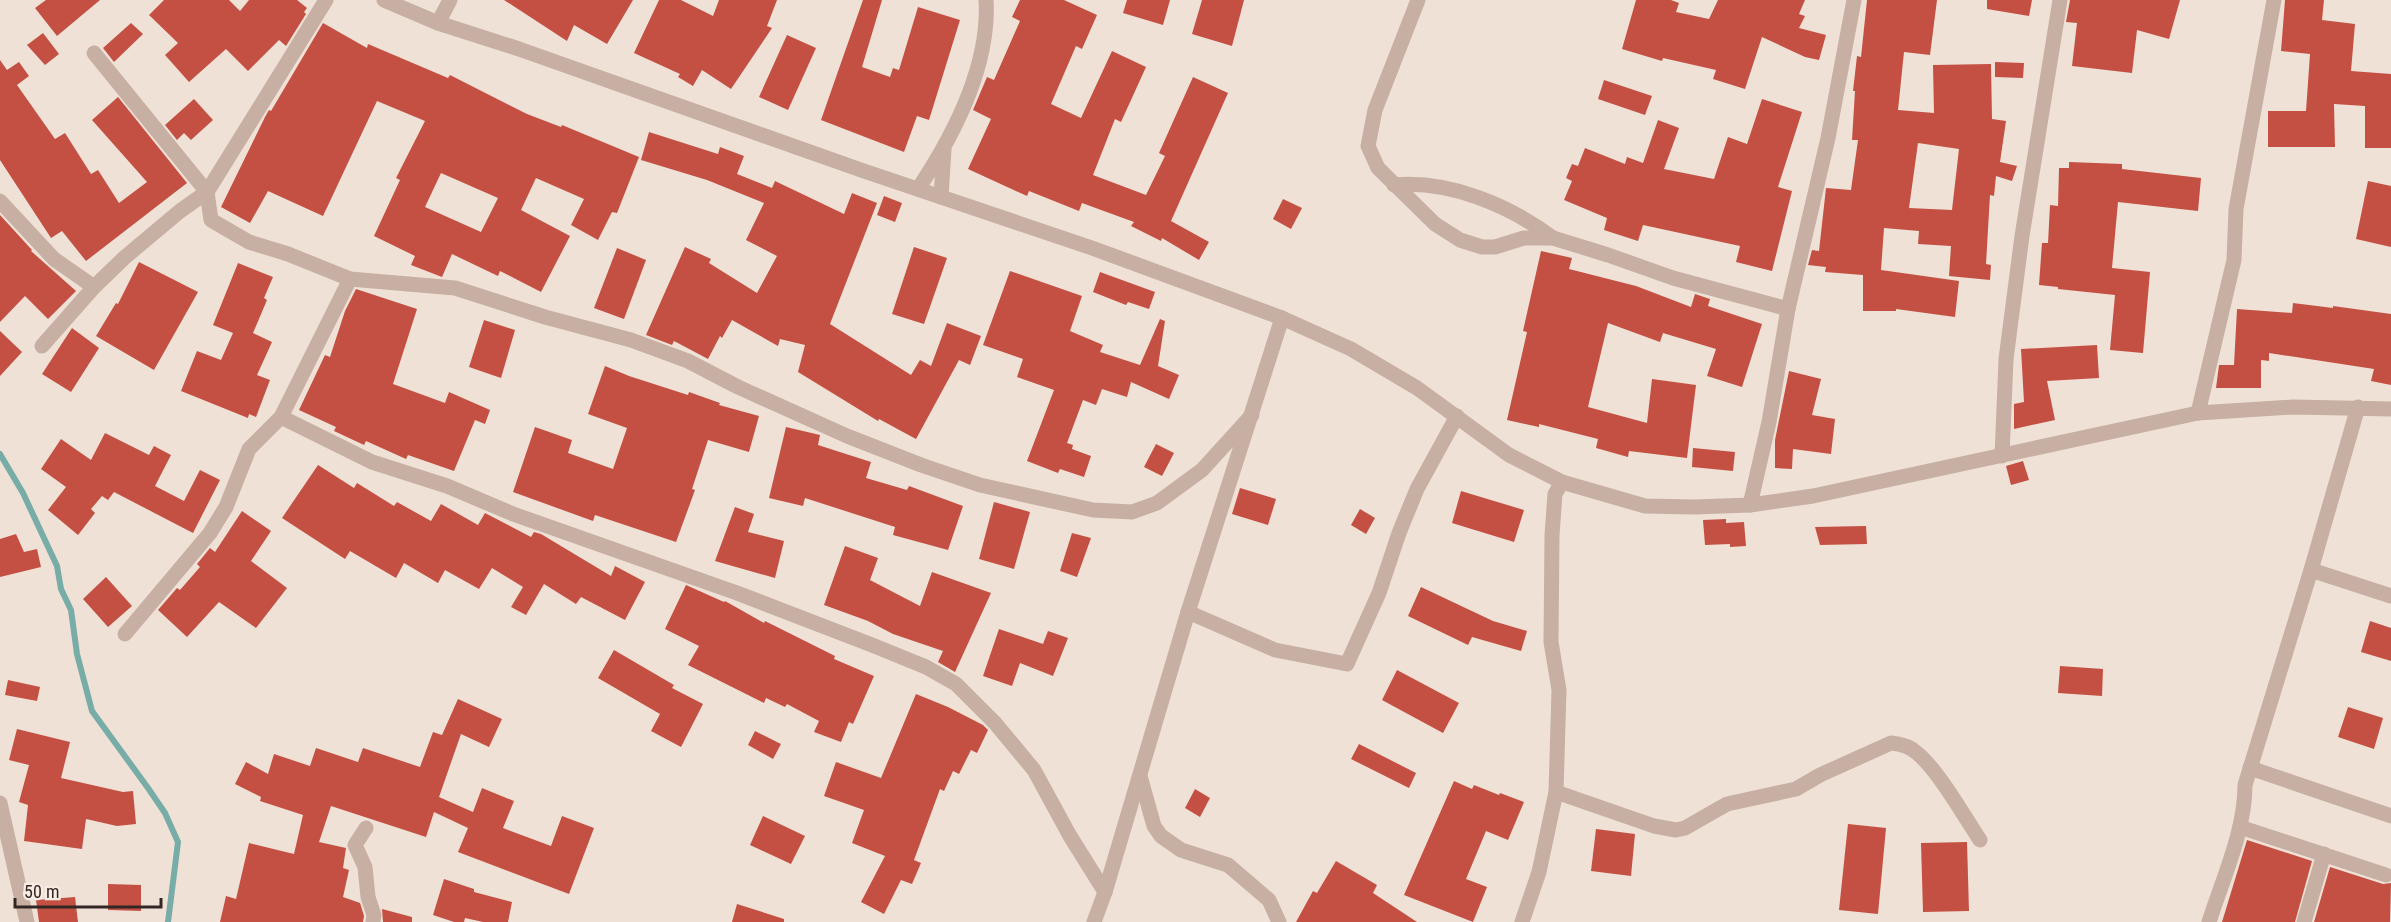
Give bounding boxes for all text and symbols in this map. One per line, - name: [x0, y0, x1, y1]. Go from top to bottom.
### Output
- scale bar: [15, 871, 160, 909]
- text: 50 m: [24, 881, 59, 902]

